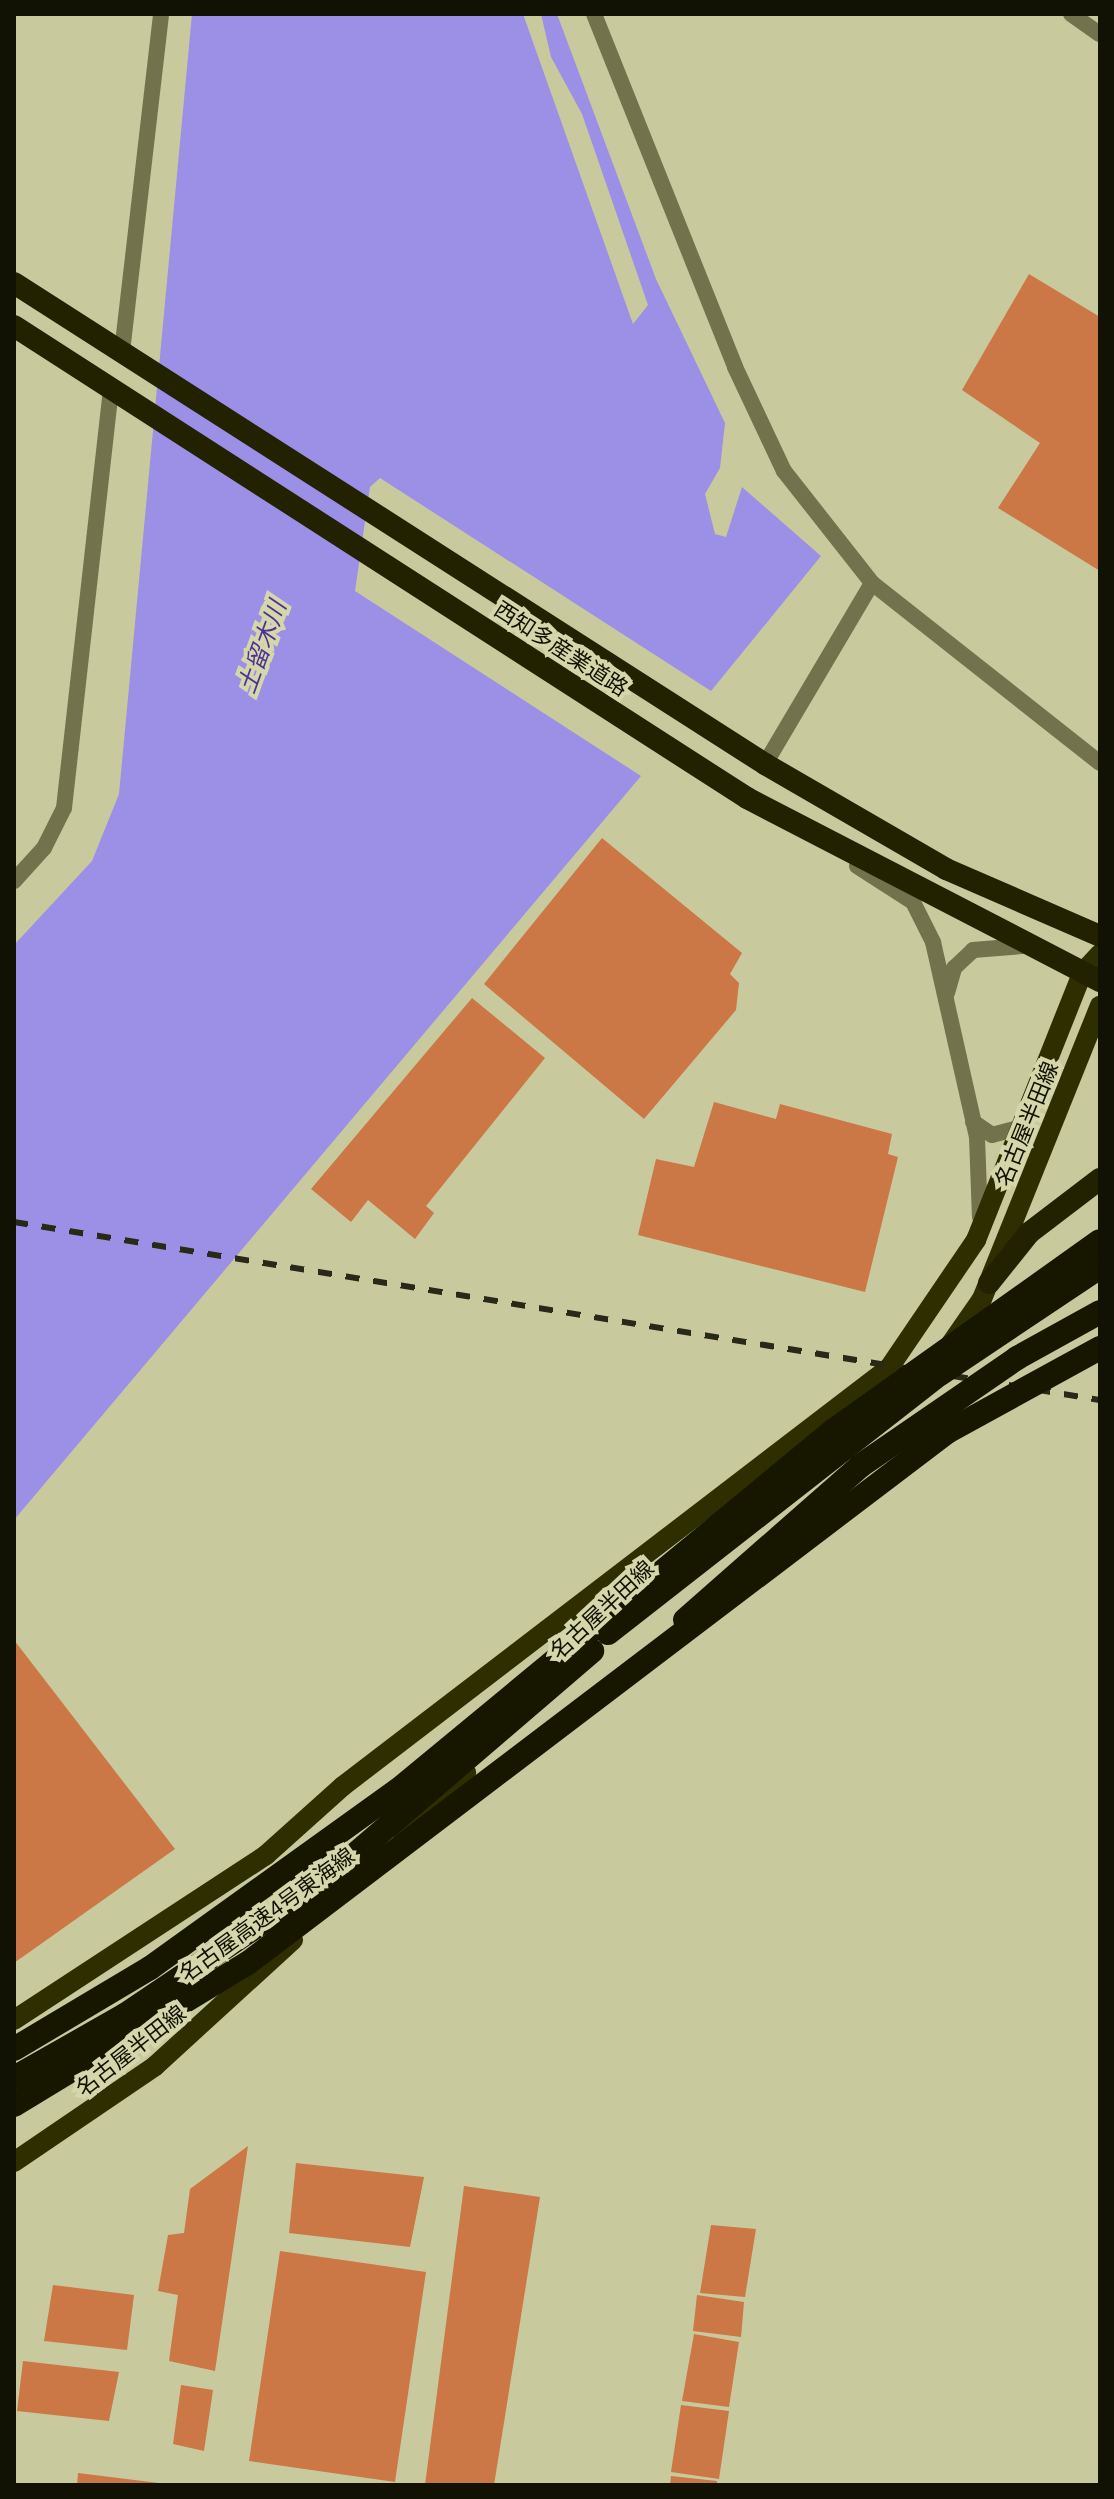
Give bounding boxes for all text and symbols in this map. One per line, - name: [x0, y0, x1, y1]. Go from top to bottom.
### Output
- street label: 西知多産業道路: [489, 596, 633, 702]
- water label: 土留木川: [232, 597, 292, 697]
- street label: 名古屋半田線: [990, 1058, 1064, 1190]
- street label: 名古屋半田線: [545, 1555, 659, 1665]
- street label: 名古屋高速4号東海線: [174, 1843, 360, 1987]
- street label: 名古屋半田線: [71, 2000, 191, 2102]

